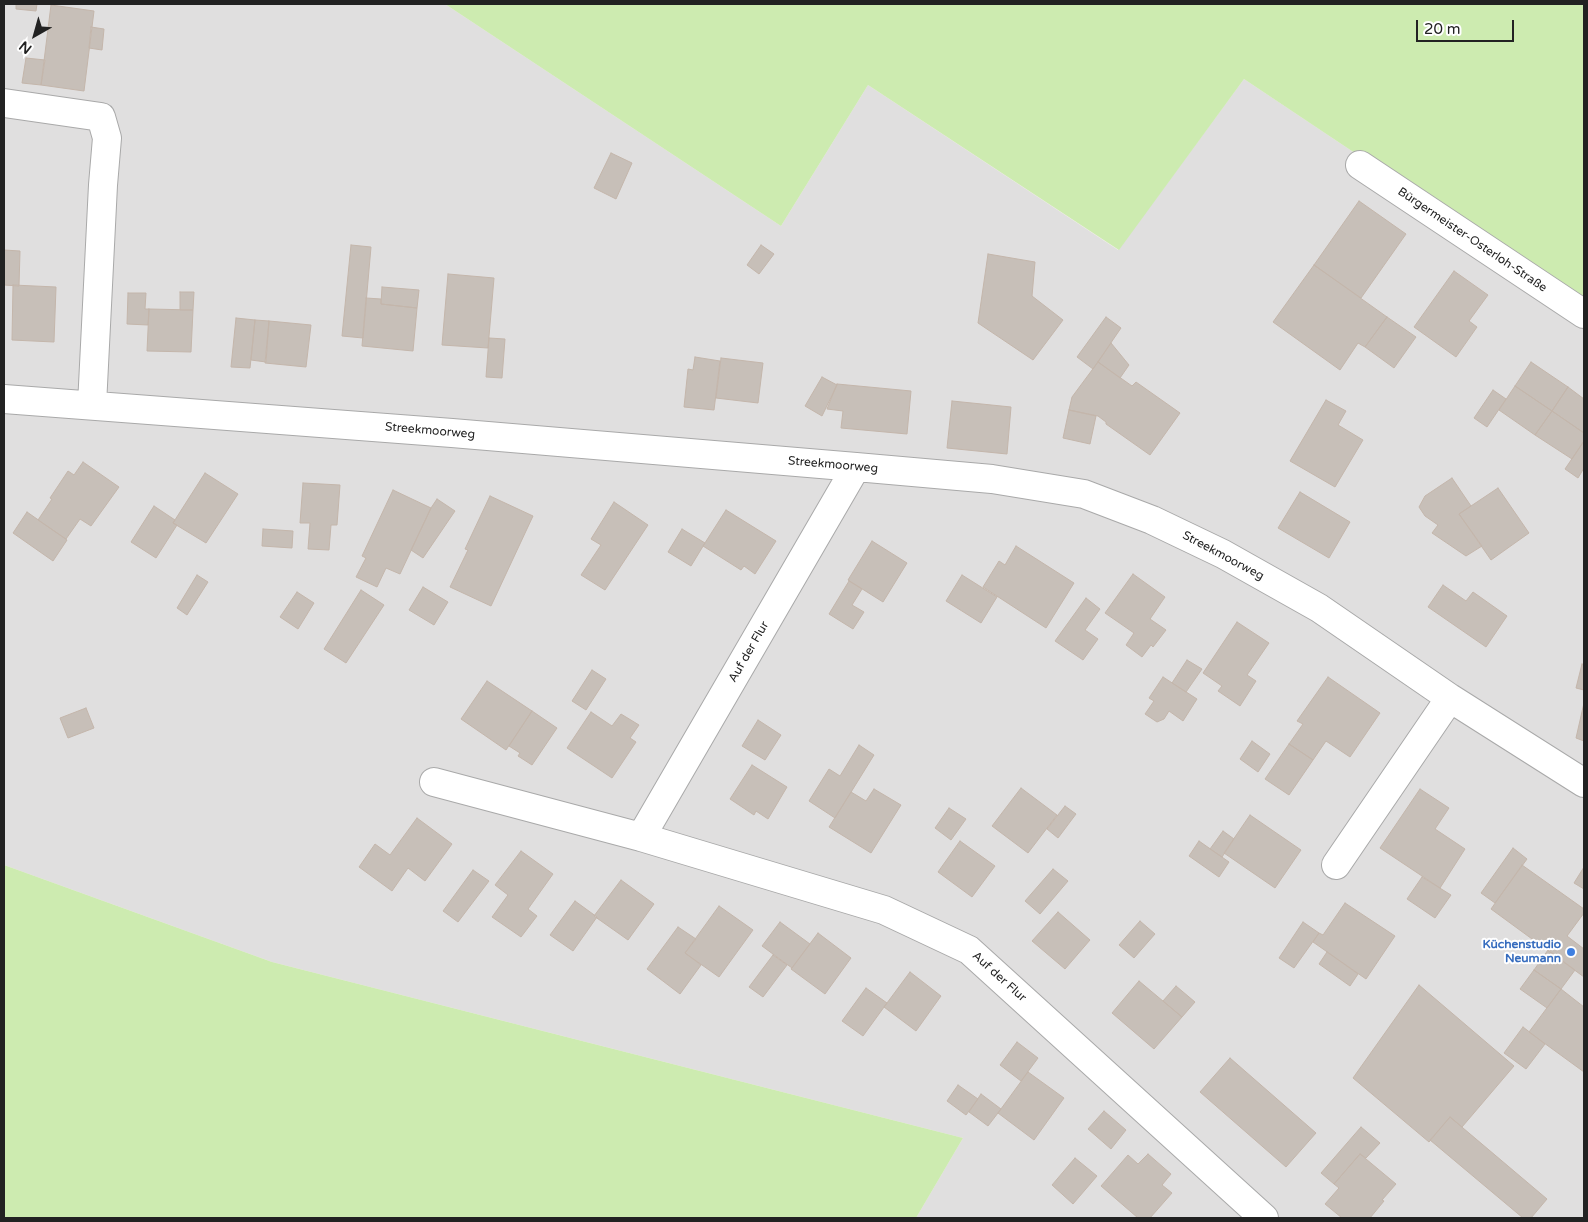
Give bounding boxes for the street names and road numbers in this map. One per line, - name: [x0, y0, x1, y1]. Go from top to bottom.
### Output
- street label: Bürgermeister-Osterloh-Straße: [1395, 185, 1549, 295]
- street label: Streekmoorweg: [384, 420, 476, 442]
- street label: Streekmoorweg: [787, 454, 879, 476]
- street label: Streekmoorweg: [1180, 528, 1266, 584]
- street label: Auf der Flur: [726, 619, 772, 685]
- street label: Auf der Flur: [969, 949, 1029, 1005]

